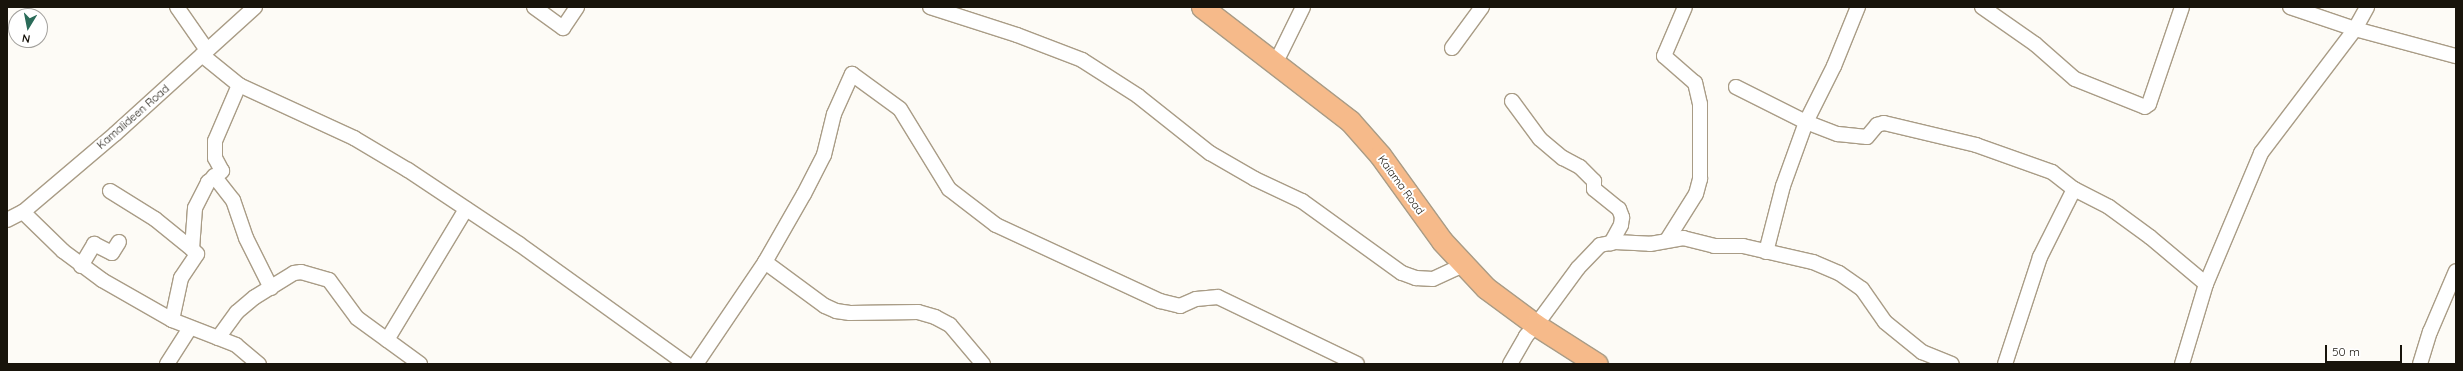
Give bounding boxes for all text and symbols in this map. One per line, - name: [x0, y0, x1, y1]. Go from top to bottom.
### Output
- north arrow: [8, 8, 48, 48]
- text: N: [21, 31, 31, 46]
- street label: Kamalideen Road: [94, 82, 172, 152]
- street label: Kaiama Road: [1375, 153, 1427, 217]
- scale bar: [2327, 337, 2404, 363]
- text: 50 m: [2332, 344, 2360, 359]

